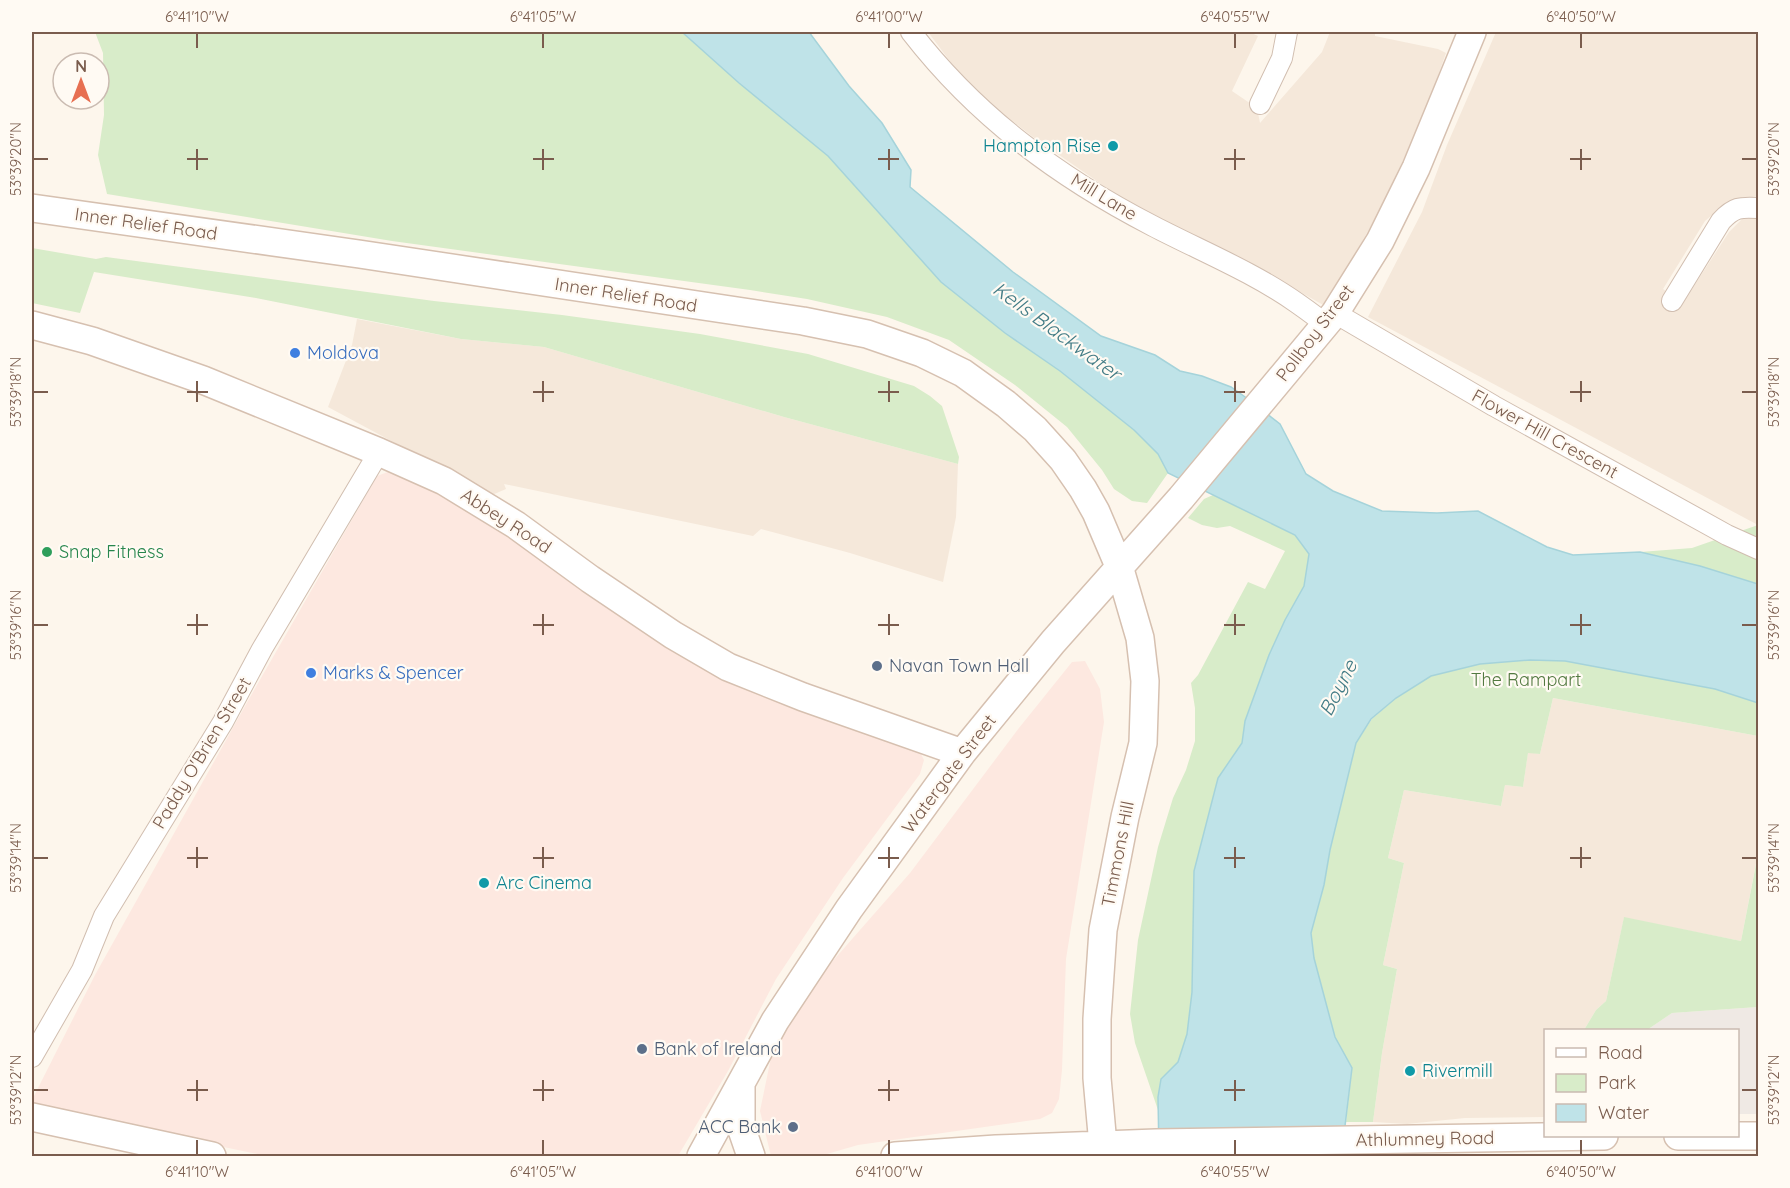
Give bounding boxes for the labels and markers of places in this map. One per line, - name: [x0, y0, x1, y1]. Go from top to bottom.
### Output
- place label: Hampton Rise: [983, 134, 1101, 157]
- marker: Hampton Rise: [1106, 139, 1120, 153]
- place label: Moldova: [307, 341, 379, 364]
- marker: Moldova: [288, 346, 302, 360]
- place label: Snap Fitness: [59, 540, 164, 563]
- marker: Snap Fitness: [40, 545, 54, 559]
- place label: Navan Town Hall: [889, 654, 1029, 677]
- marker: Navan Town Hall: [870, 659, 884, 673]
- place label: Marks & Spencer: [323, 661, 464, 684]
- marker: Marks & Spencer: [304, 666, 318, 680]
- place label: Arc Cinema: [496, 871, 592, 894]
- marker: Arc Cinema: [477, 876, 491, 890]
- place label: Bank of Ireland: [654, 1037, 781, 1060]
- marker: Bank of Ireland: [635, 1042, 649, 1056]
- place label: Rivermill: [1422, 1059, 1493, 1082]
- marker: Rivermill: [1403, 1064, 1417, 1078]
- place label: ACC Bank: [698, 1115, 781, 1138]
- marker: ACC Bank: [786, 1120, 800, 1134]

